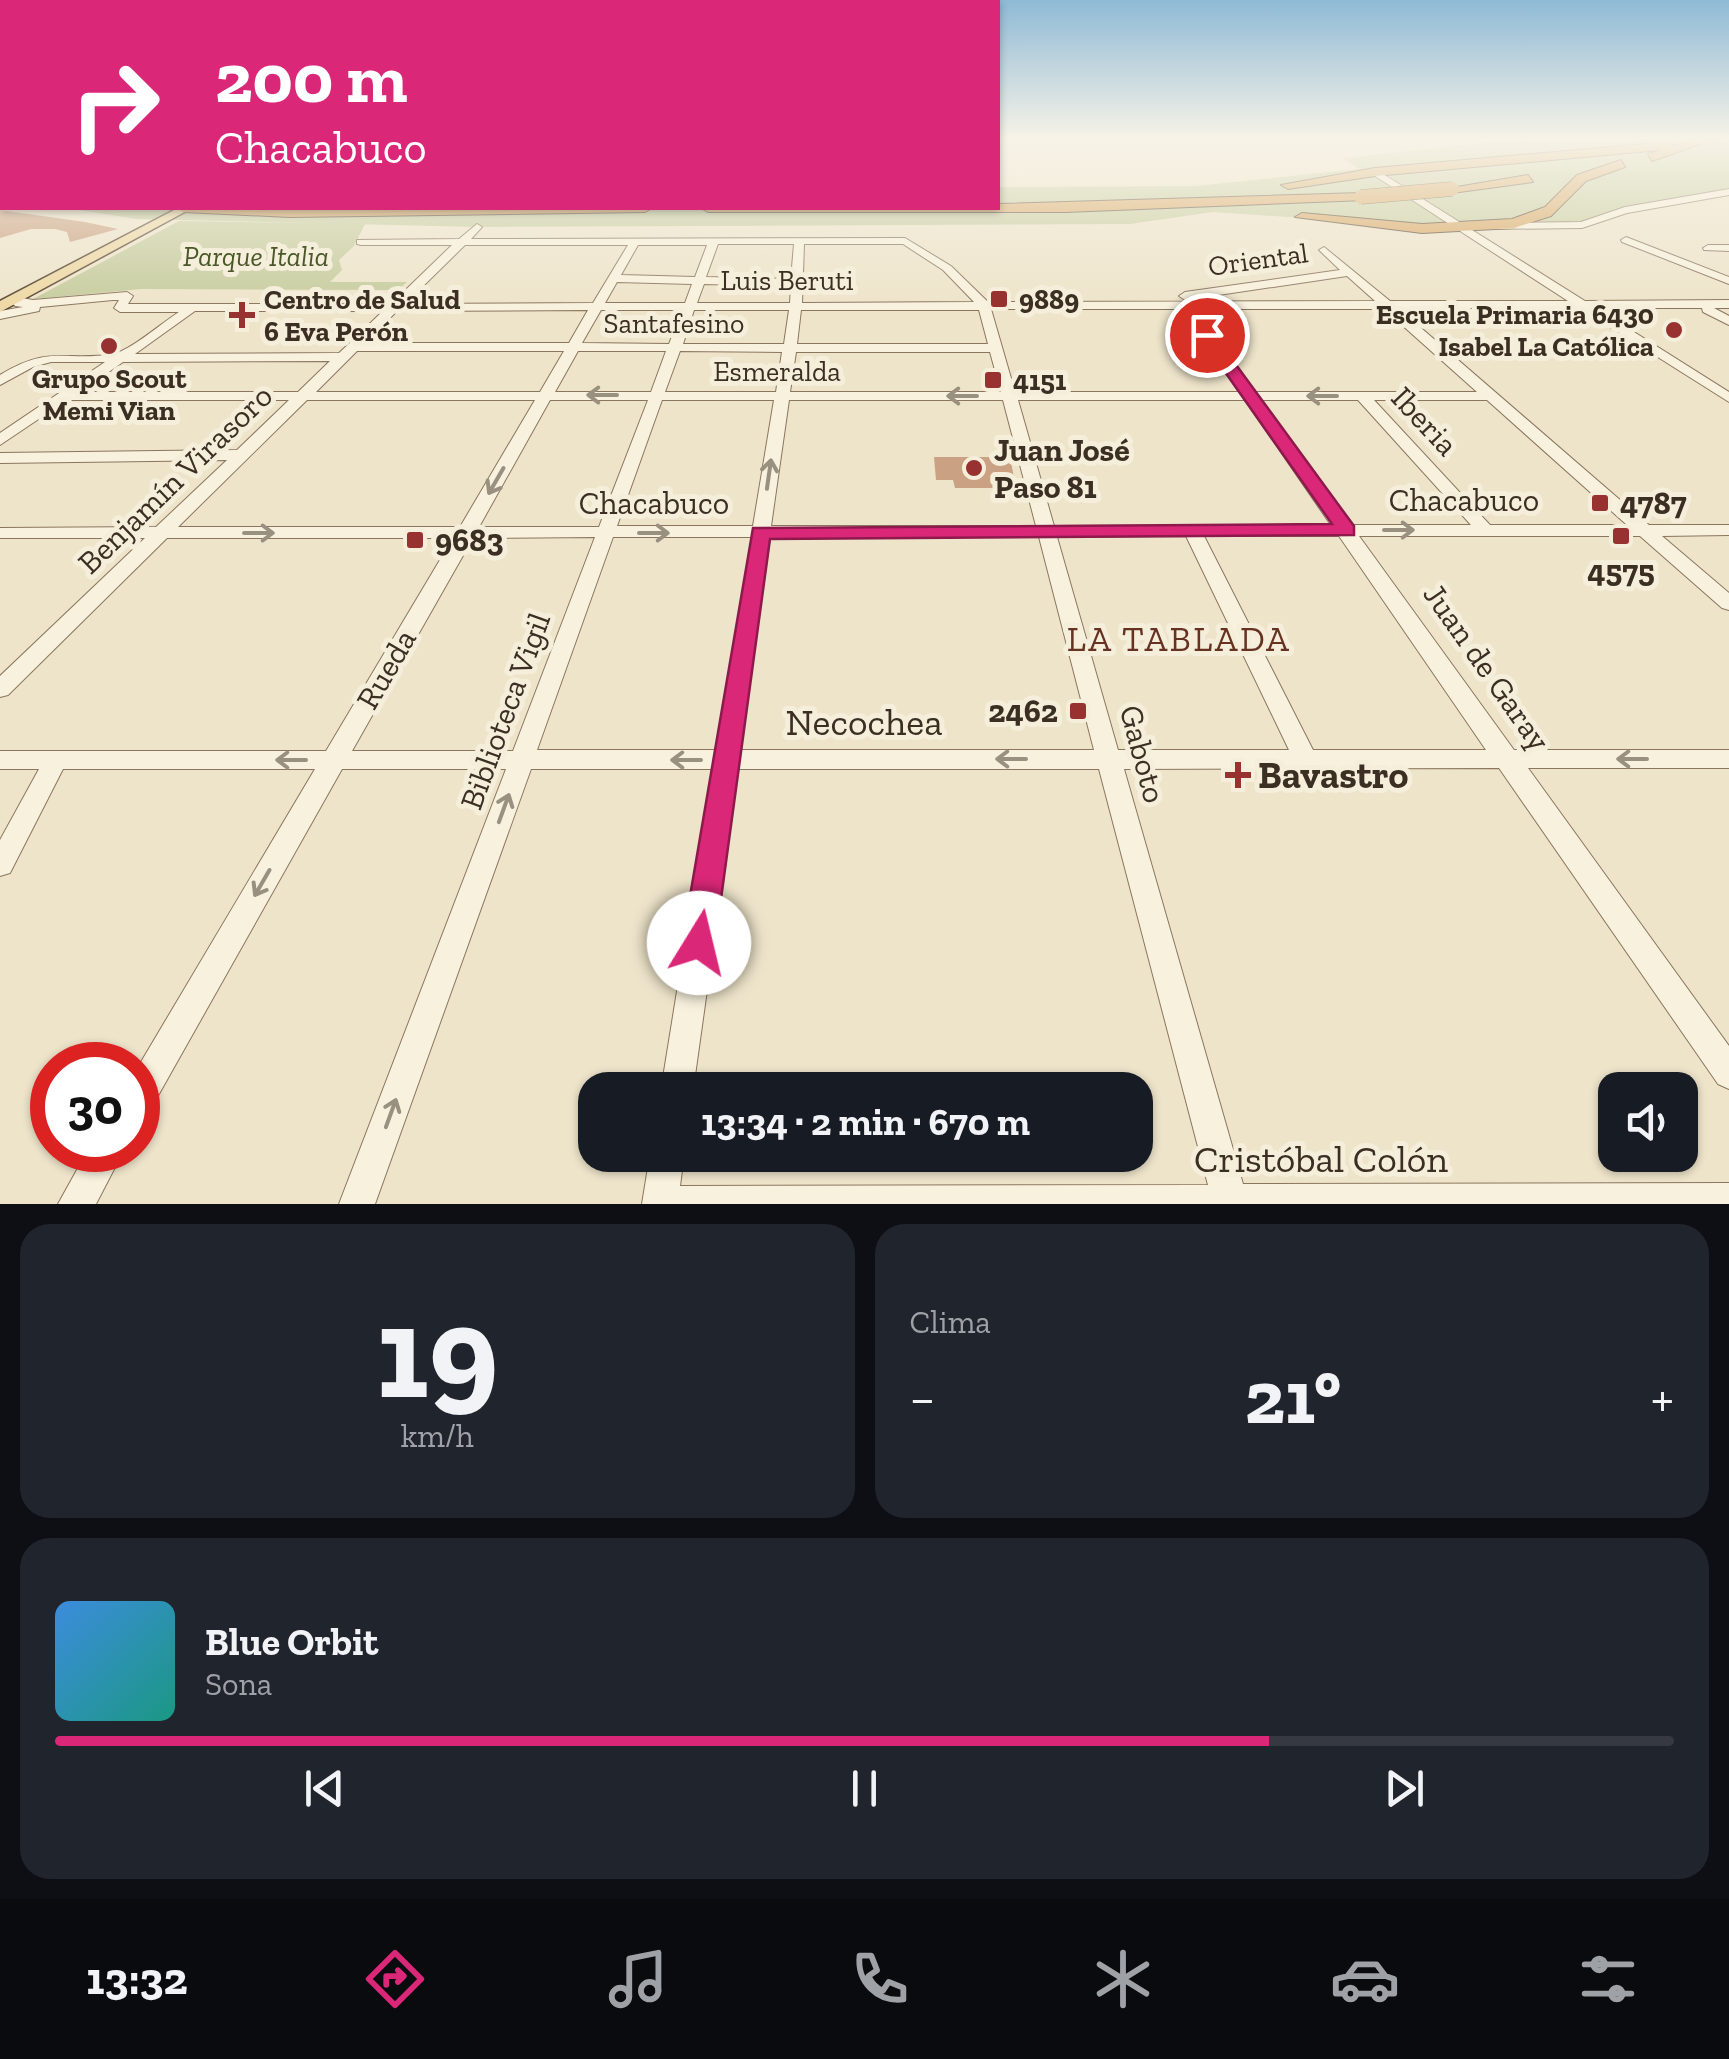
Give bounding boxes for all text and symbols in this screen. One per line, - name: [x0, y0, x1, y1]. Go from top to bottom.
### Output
- text: 200 m: [215, 36, 408, 120]
- icon: right: [50, 40, 180, 170]
- text: Chacabuco: [215, 121, 427, 175]
- street label: Oriental: [1206, 236, 1310, 283]
- park label: Parque Italia: [183, 240, 329, 273]
- street label: Luis Beruti: [721, 264, 854, 297]
- place label: Centro de Salud 6 Eva Perón: [264, 283, 460, 348]
- place label: 9889: [1019, 283, 1079, 316]
- marker: 9889: [988, 288, 1010, 310]
- pin: [1165, 293, 1250, 378]
- place label: Escuela Primaria 6430 Isabel La Católica: [1376, 298, 1654, 363]
- marker: Centro de Salud 6 Eva Perón: [229, 302, 255, 328]
- street label: Santafesino: [604, 307, 744, 340]
- icon: arrive: [1180, 308, 1235, 363]
- marker: Escuela Primaria 6430 Isabel La Católica: [1663, 319, 1685, 341]
- marker: Grupo Scout Memi Vian: [98, 335, 120, 357]
- street label: Esmeralda: [713, 355, 841, 388]
- place label: Grupo Scout Memi Vian: [32, 362, 187, 427]
- place label: 4151: [1013, 364, 1066, 397]
- marker: 4151: [982, 369, 1004, 391]
- street label: Benjamín Virasoro: [70, 377, 280, 581]
- street label: Iberia: [1384, 379, 1466, 463]
- one-way arrow: [587, 386, 620, 404]
- one-way arrow: [947, 386, 980, 406]
- one-way arrow: [1307, 386, 1340, 406]
- place label: Juan José Paso 81: [994, 431, 1130, 506]
- marker: Juan José Paso 81: [963, 457, 985, 479]
- one-way arrow: [760, 459, 778, 491]
- one-way arrow: [486, 466, 506, 495]
- street label: Chacabuco: [1389, 481, 1539, 519]
- street label: Chacabuco: [579, 484, 729, 522]
- place label: 4787: [1620, 484, 1687, 522]
- marker: 4787: [1589, 492, 1611, 514]
- one-way arrow: [1382, 520, 1415, 540]
- place label: 9683: [435, 521, 504, 559]
- one-way arrow: [242, 524, 275, 542]
- one-way arrow: [638, 524, 670, 542]
- marker: 4575: [1610, 525, 1632, 547]
- marker: 9683: [404, 529, 426, 551]
- place label: 4575: [1587, 552, 1655, 590]
- street label: Juan de Garay: [1416, 576, 1559, 758]
- street label: Biblioteca Vigil: [452, 607, 558, 815]
- district label: LA TABLADA: [1067, 618, 1291, 660]
- street label: Rueda: [348, 622, 424, 716]
- place label: 2462: [988, 692, 1058, 730]
- street label: Necochea: [785, 699, 943, 745]
- marker: 2462: [1067, 700, 1089, 722]
- street label: Gaboto: [1112, 701, 1174, 807]
- one-way arrow: [275, 750, 308, 770]
- one-way arrow: [670, 750, 702, 770]
- one-way arrow: [995, 750, 1028, 768]
- one-way arrow: [1616, 750, 1648, 768]
- place label: Bavastro: [1258, 752, 1409, 798]
- marker: Bavastro: [1227, 764, 1249, 786]
- one-way arrow: [496, 793, 514, 824]
- one-way arrow: [252, 868, 272, 897]
- position arrow: [647, 891, 751, 995]
- speed limit sign: 30: [30, 1042, 160, 1172]
- map controls: [1598, 1072, 1698, 1172]
- button: sound: [1598, 1072, 1698, 1172]
- one-way arrow: [383, 1098, 401, 1129]
- text: 13:34 · 2 min · 670 m: [701, 1099, 1030, 1145]
- street label: Cristóbal Colón: [1194, 1136, 1448, 1182]
- text: 19: [376, 1274, 498, 1430]
- text: Clima: [910, 1303, 991, 1341]
- text: 21°: [1245, 1352, 1341, 1442]
- text: −: [910, 1365, 935, 1431]
- text: +: [1651, 1365, 1674, 1431]
- text: km/h: [401, 1417, 474, 1455]
- text: Blue Orbit: [205, 1619, 378, 1665]
- text: Sona: [205, 1665, 272, 1703]
- icon: previous: [297, 1761, 352, 1816]
- icon: pause: [837, 1761, 892, 1816]
- icon: next: [1377, 1761, 1432, 1816]
- icon: directions: [360, 1944, 430, 2014]
- icon: music: [603, 1944, 673, 2014]
- icon: phone: [845, 1944, 915, 2014]
- icon: climate: [1088, 1944, 1158, 2014]
- icon: car: [1330, 1944, 1400, 2014]
- icon: filters: [1573, 1944, 1643, 2014]
- text: 13:32: [86, 1952, 188, 2006]

